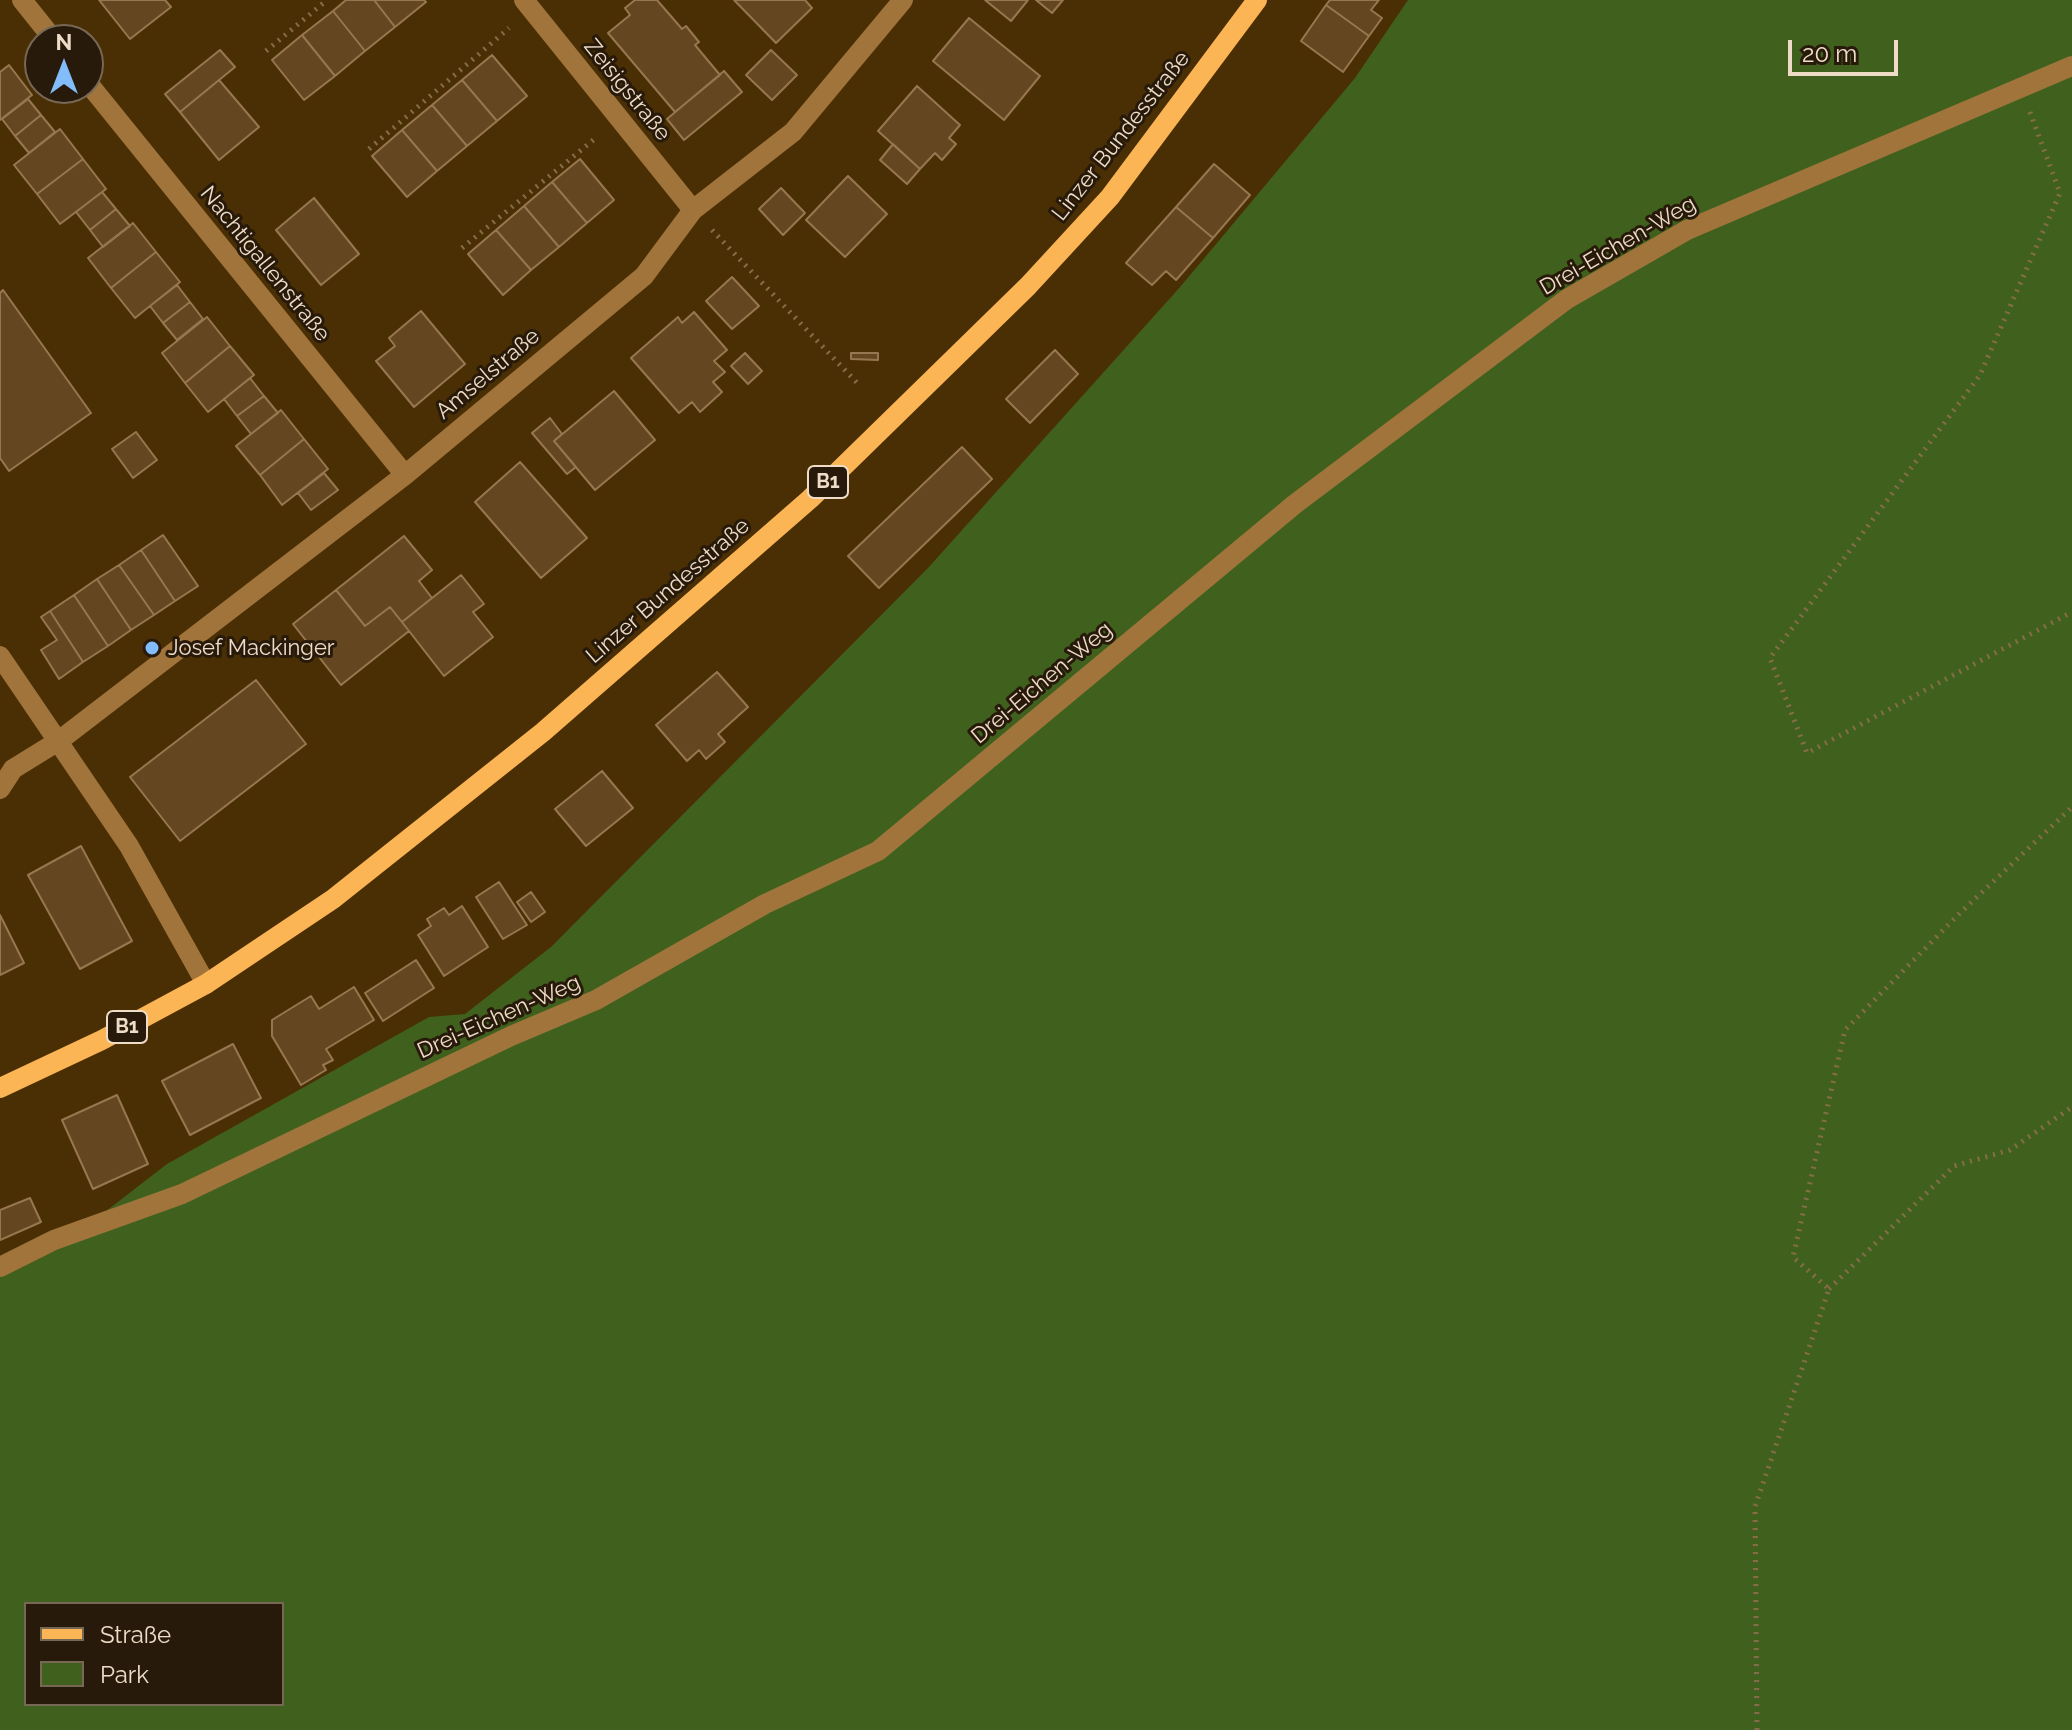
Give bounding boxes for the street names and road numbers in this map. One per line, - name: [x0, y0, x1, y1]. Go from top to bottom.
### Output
- street label: Zeisigstraße: [578, 34, 676, 146]
- street label: Linzer Bundesstraße: [1047, 46, 1195, 226]
- street label: Nachtigallenstraße: [194, 181, 336, 347]
- street label: Drei-Eichen-Weg: [1535, 191, 1701, 301]
- street label: Amselstraße: [431, 323, 545, 425]
- road number: B1: [808, 466, 848, 498]
- street label: Linzer Bundesstraße: [581, 513, 755, 669]
- street label: Drei-Eichen-Weg: [966, 616, 1118, 750]
- street label: Drei-Eichen-Weg: [413, 969, 585, 1065]
- road number: B1: [107, 1011, 147, 1043]

